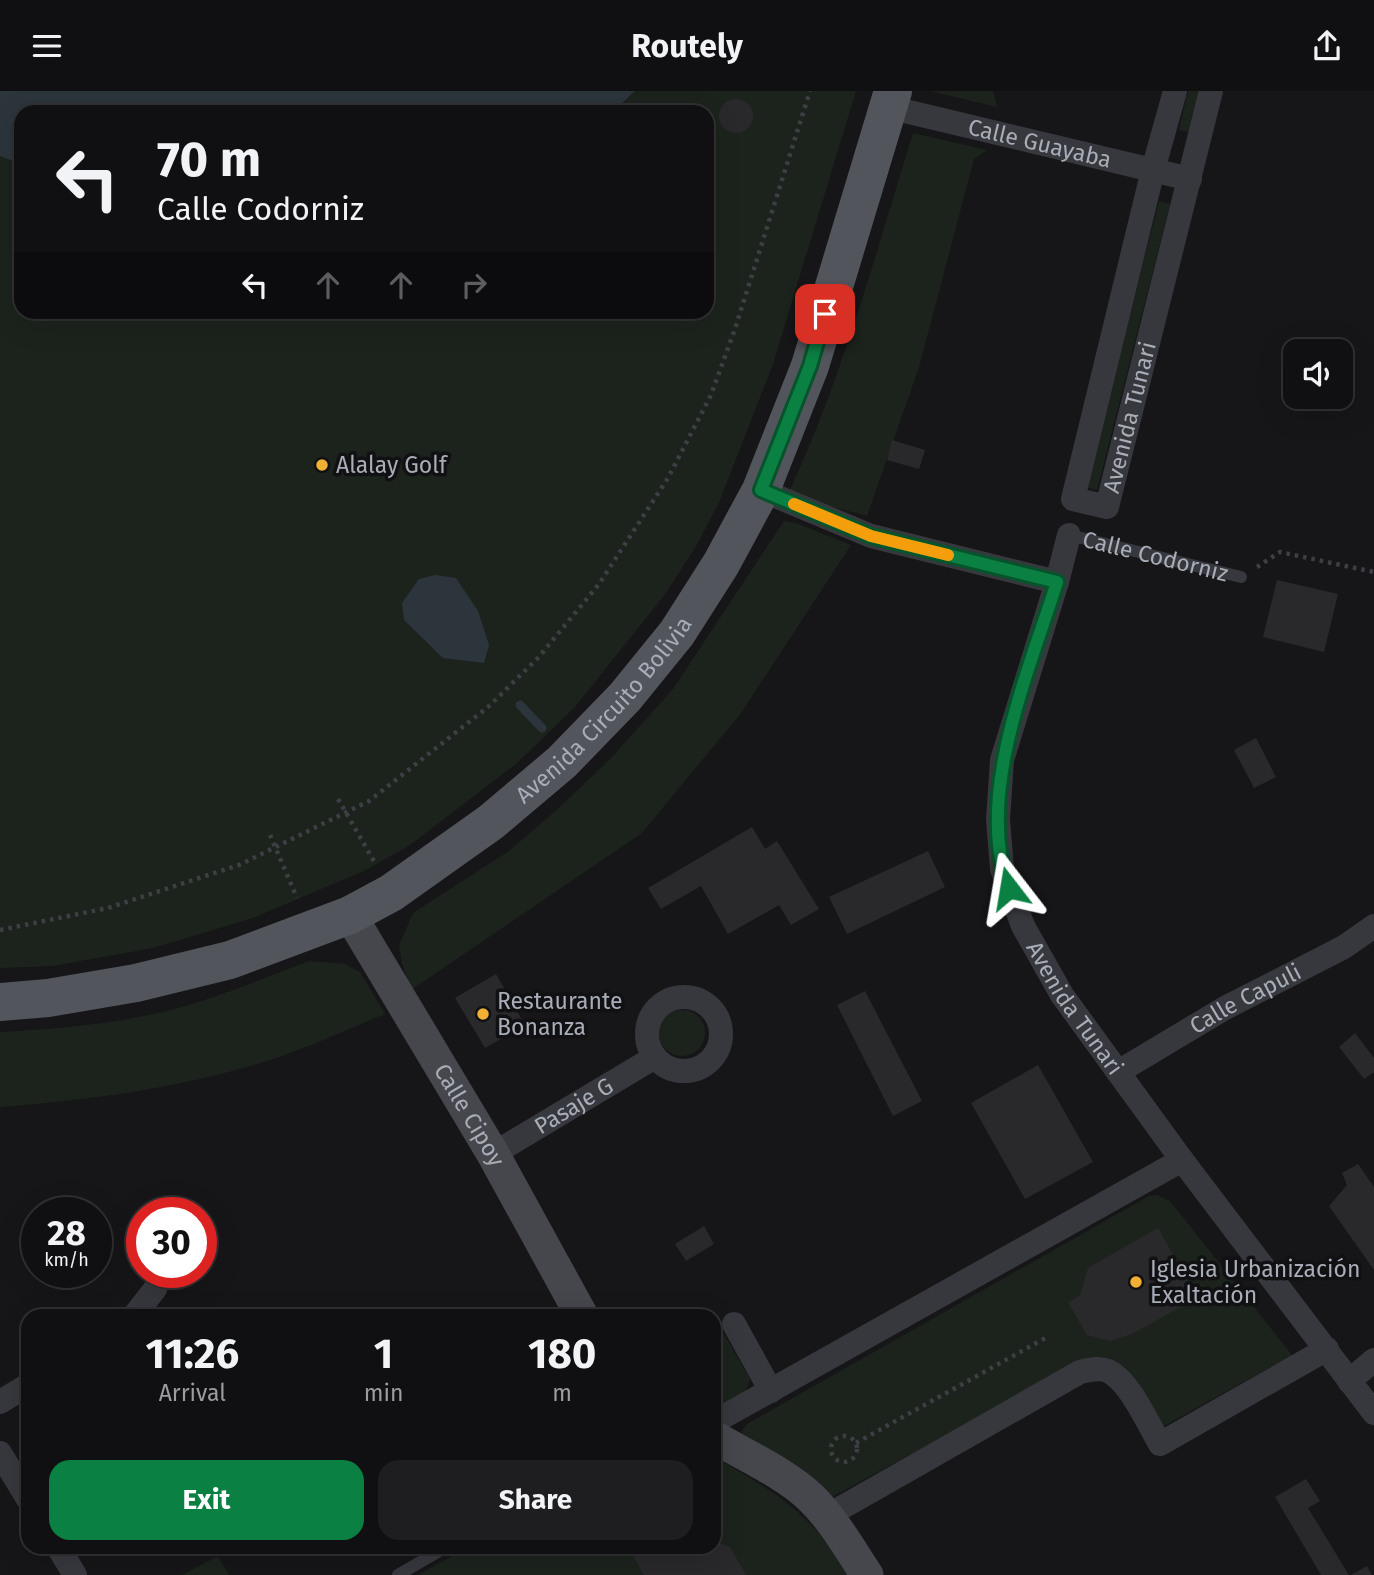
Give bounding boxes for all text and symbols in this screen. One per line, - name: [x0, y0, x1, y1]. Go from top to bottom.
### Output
- icon: menu: [28, 27, 66, 65]
- text: Routely: [631, 27, 743, 65]
- icon: share: [1308, 27, 1346, 65]
- street label: Calle Guayaba: [965, 113, 1114, 174]
- text: 70 m: [157, 130, 261, 189]
- icon: left: [42, 133, 133, 224]
- text: Calle Codorniz: [157, 190, 364, 228]
- icon: left: [236, 266, 274, 304]
- icon: ahead: [309, 266, 347, 304]
- icon: ahead: [382, 266, 420, 304]
- icon: right: [455, 266, 493, 304]
- pin: [795, 284, 855, 344]
- icon: arrive: [806, 295, 844, 333]
- street label: Avenida Tunari: [1097, 339, 1162, 496]
- map controls: [1283, 339, 1353, 409]
- button: sound: [1283, 339, 1353, 409]
- place label: Alalay Golf: [336, 451, 449, 479]
- marker: Alalay Golf: [314, 457, 330, 473]
- street label: Calle Codorniz: [1080, 525, 1231, 587]
- street label: Avenida Circuito Bolivia: [510, 611, 698, 809]
- position arrow: [972, 851, 1046, 925]
- street label: Avenida Tunari: [1020, 936, 1129, 1080]
- street label: Calle Capuli: [1184, 957, 1306, 1040]
- place label: Restaurante Bonanza: [497, 987, 622, 1041]
- marker: Restaurante Bonanza: [475, 1006, 491, 1022]
- street label: Calle Cipoy: [428, 1059, 511, 1172]
- street label: Pasaje G: [529, 1071, 618, 1140]
- speed limit sign: 30: [126, 1197, 217, 1288]
- text: 28: [47, 1212, 86, 1254]
- text: km/h: [44, 1249, 89, 1271]
- place label: Iglesia Urbanización Exaltación: [1150, 1255, 1360, 1309]
- marker: Iglesia Urbanización Exaltación: [1128, 1274, 1144, 1290]
- text: 11:26: [146, 1329, 239, 1379]
- text: 1: [374, 1329, 393, 1379]
- text: 180: [528, 1329, 596, 1379]
- text: Arrival: [159, 1379, 226, 1407]
- text: min: [364, 1379, 403, 1407]
- text: m: [552, 1379, 572, 1407]
- button: Exit: [49, 1460, 364, 1540]
- button: Share: [378, 1460, 693, 1540]

